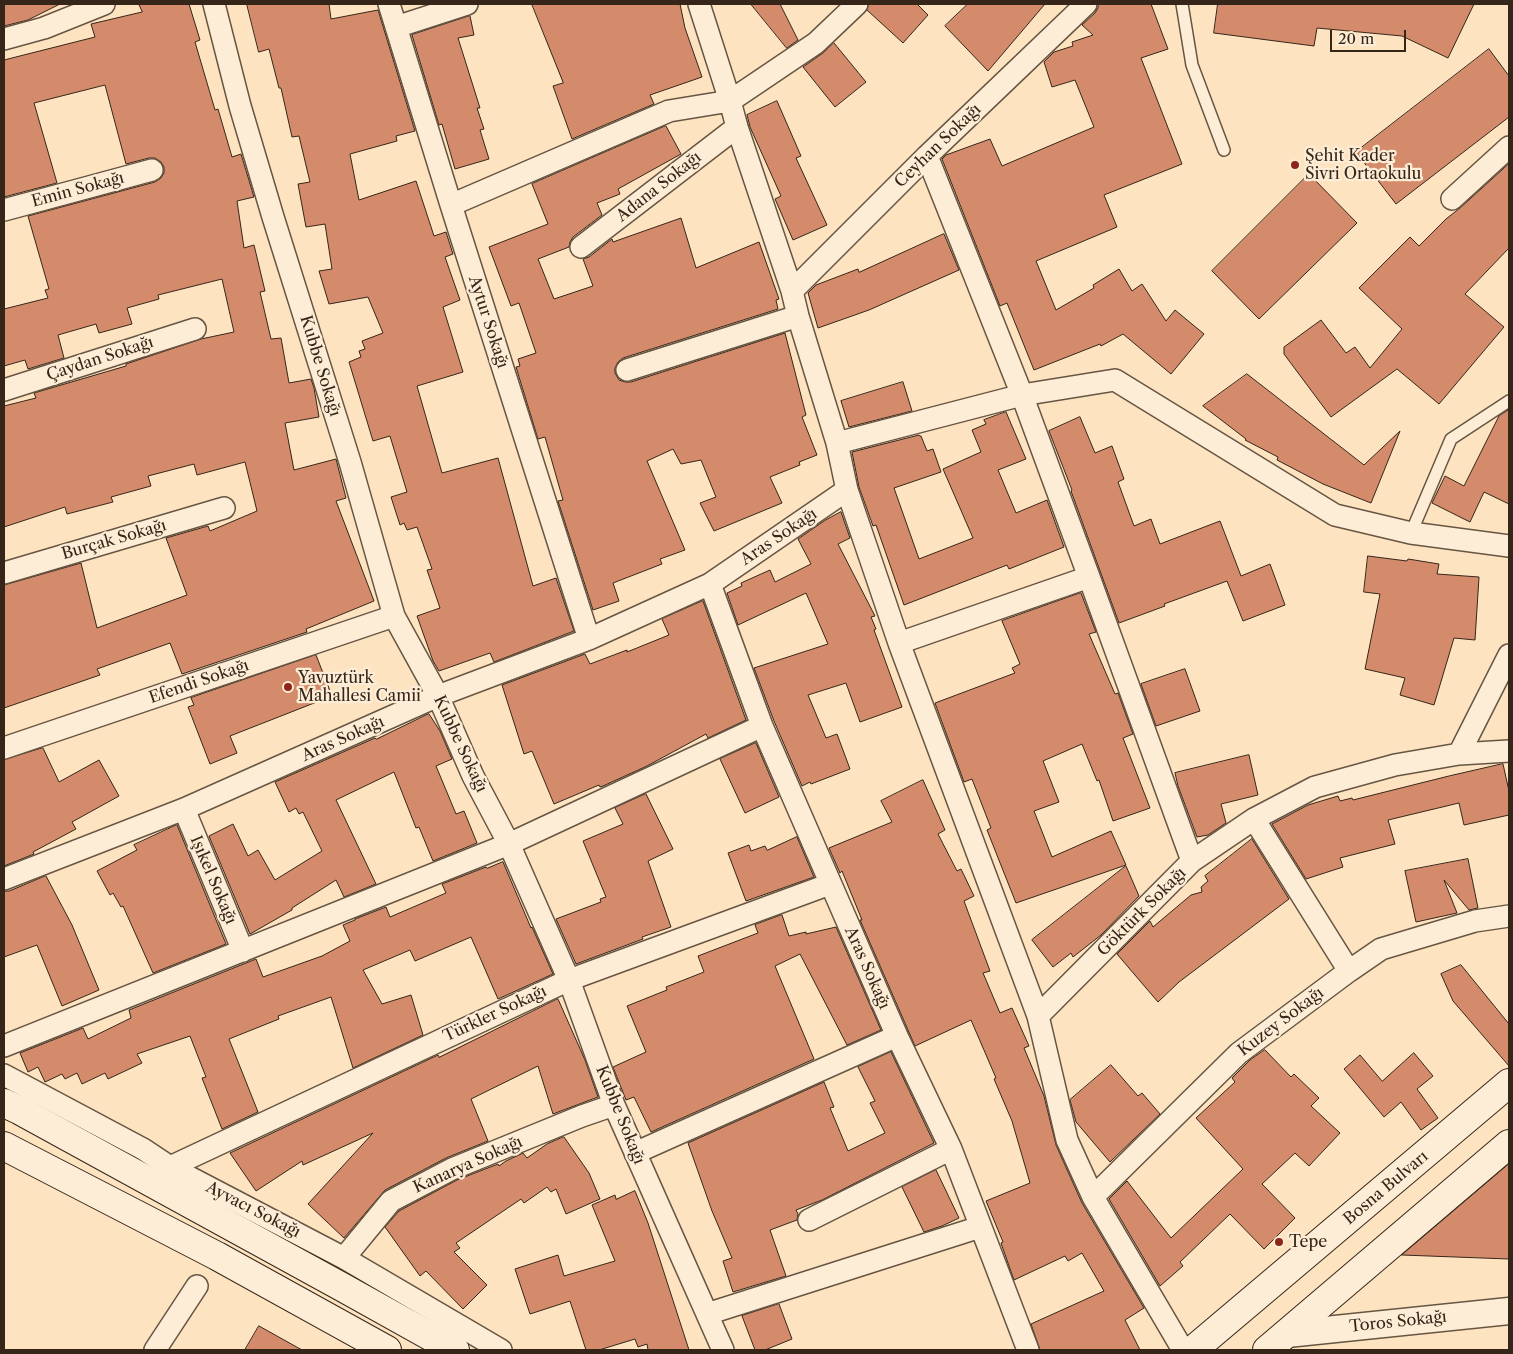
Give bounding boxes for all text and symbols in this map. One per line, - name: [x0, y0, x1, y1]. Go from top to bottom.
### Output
- scale bar: [1333, 20, 1409, 52]
- text: 20 m: [1338, 29, 1374, 48]
- street label: Ceyhan Sokağı: [891, 100, 985, 192]
- place label: Şehit Kader Sivri Ortaokulu: [1305, 146, 1421, 184]
- street label: Adana Sokağı: [613, 148, 705, 226]
- marker: Şehit Kader Sivri Ortaokulu: [1289, 159, 1301, 171]
- street label: Emin Sokağı: [30, 168, 126, 212]
- street label: Aytur Sokağı: [464, 273, 512, 371]
- street label: Kubbe Sokağı: [296, 313, 344, 419]
- street label: Çaydan Sokağı: [44, 333, 156, 385]
- street label: Aras Sokağı: [737, 504, 821, 570]
- street label: Burçak Sokağı: [59, 516, 169, 564]
- street label: Efendi Sokağı: [147, 656, 251, 708]
- place label: Yavuztürk Mahallesi Camii: [298, 668, 421, 706]
- marker: Yavuztürk Mahallesi Camii: [282, 681, 294, 693]
- street label: Kubbe Sokağı: [429, 692, 491, 796]
- street label: Aras Sokağı: [299, 712, 387, 766]
- street label: Işıkel Sokağı: [186, 833, 240, 927]
- street label: Göktürk Sokağı: [1094, 864, 1190, 960]
- street label: Aras Sokağı: [840, 924, 894, 1012]
- street label: Türkler Sokağı: [440, 982, 550, 1046]
- street label: Kuzey Sokağı: [1234, 984, 1328, 1060]
- street label: Kubbe Sokağı: [591, 1063, 649, 1167]
- street label: Kanarya Sokağı: [411, 1132, 525, 1198]
- street label: Bosna Bulvarı: [1340, 1147, 1432, 1229]
- street label: Ayvacı Sokağı: [202, 1178, 304, 1242]
- place label: Tepe: [1289, 1232, 1327, 1252]
- marker: Tepe: [1273, 1236, 1285, 1248]
- street label: Toros Sokağı: [1348, 1307, 1448, 1337]

